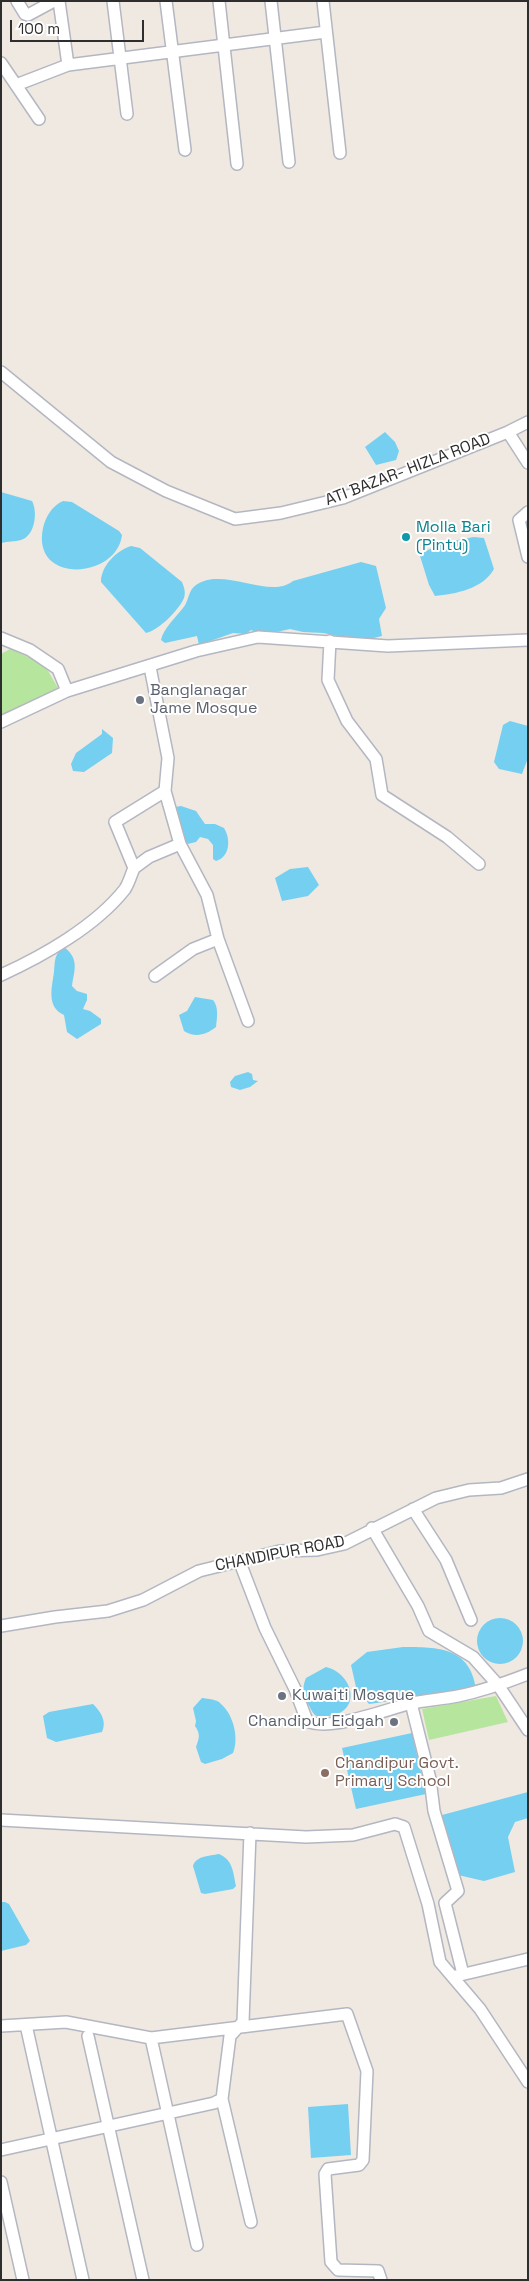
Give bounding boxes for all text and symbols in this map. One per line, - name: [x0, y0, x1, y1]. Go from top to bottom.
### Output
- scale bar: [12, 10, 146, 42]
- text: 100 m: [18, 19, 60, 38]
- street label: ATI BAZAR- HIZLA ROAD: [323, 430, 493, 510]
- place label: Molla Bari (Pintu): [416, 518, 491, 556]
- marker: Molla Bari (Pintu): [400, 531, 412, 543]
- place label: Banglanagar Jame Mosque: [150, 681, 257, 719]
- marker: Banglanagar Jame Mosque: [134, 694, 146, 706]
- street label: CHANDIPUR ROAD: [213, 1532, 347, 1576]
- place label: Kuwaiti Mosque: [292, 1686, 414, 1706]
- marker: Kuwaiti Mosque: [276, 1690, 288, 1702]
- place label: Chandipur Eidgah: [248, 1712, 384, 1732]
- marker: Chandipur Eidgah: [388, 1716, 400, 1728]
- place label: Chandipur Govt. Primary School: [335, 1754, 459, 1792]
- marker: Chandipur Govt. Primary School: [319, 1767, 331, 1779]

